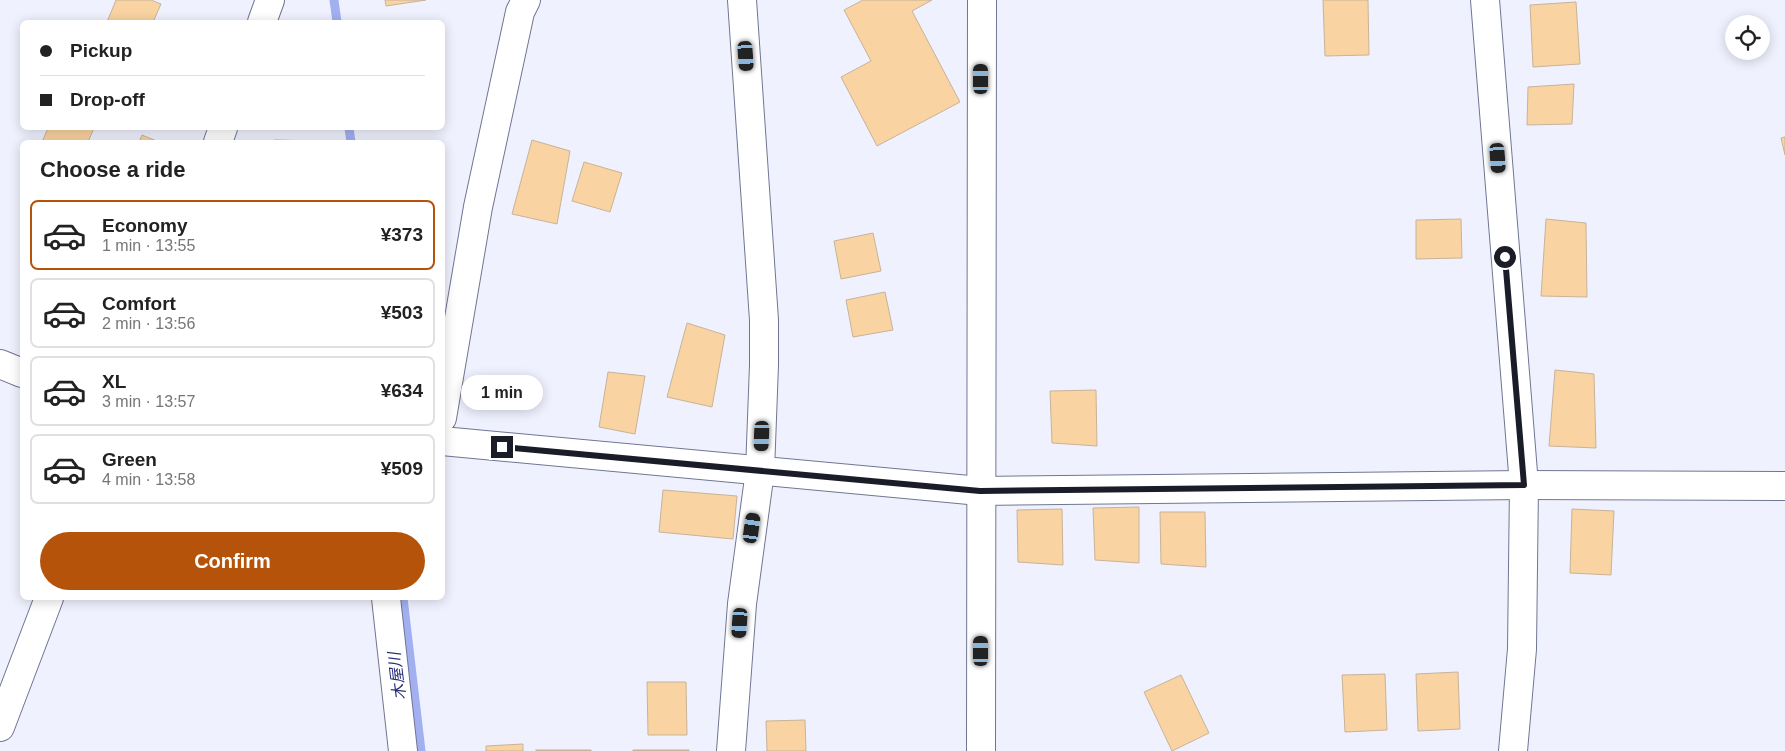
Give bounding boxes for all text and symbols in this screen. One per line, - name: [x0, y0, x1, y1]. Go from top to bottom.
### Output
- map controls: [1725, 15, 1770, 60]
- button: locate: [1725, 15, 1770, 60]
- text: Pickup: [70, 40, 132, 61]
- car: [737, 41, 754, 71]
- car: [973, 64, 988, 94]
- text: Drop-off: [70, 89, 145, 110]
- car: [1489, 143, 1506, 173]
- text: Choose a ride: [40, 157, 185, 182]
- icon: car: [42, 213, 87, 258]
- text: Economy: [102, 215, 188, 236]
- text: ¥373: [381, 224, 423, 245]
- text: 1 min · 13:55: [102, 237, 195, 254]
- route start: [1494, 246, 1516, 268]
- icon: car: [42, 291, 87, 336]
- text: Comfort: [102, 293, 176, 314]
- text: ¥503: [381, 302, 423, 323]
- text: 2 min · 13:56: [102, 315, 195, 332]
- icon: car: [42, 369, 87, 414]
- text: XL: [102, 371, 126, 392]
- callout: 1 min: [461, 374, 543, 410]
- text: ¥634: [381, 380, 423, 401]
- text: 1 min: [481, 384, 523, 401]
- text: 3 min · 13:57: [102, 393, 195, 410]
- car: [753, 421, 770, 451]
- route end: [491, 436, 513, 458]
- icon: car: [42, 447, 87, 492]
- text: Green: [102, 449, 157, 470]
- text: ¥509: [381, 458, 423, 479]
- text: 4 min · 13:58: [102, 471, 195, 488]
- car: [742, 512, 761, 544]
- button: Confirm: [40, 532, 425, 590]
- car: [731, 608, 748, 638]
- car: [973, 636, 988, 666]
- water label: 木屋川: [385, 649, 408, 701]

